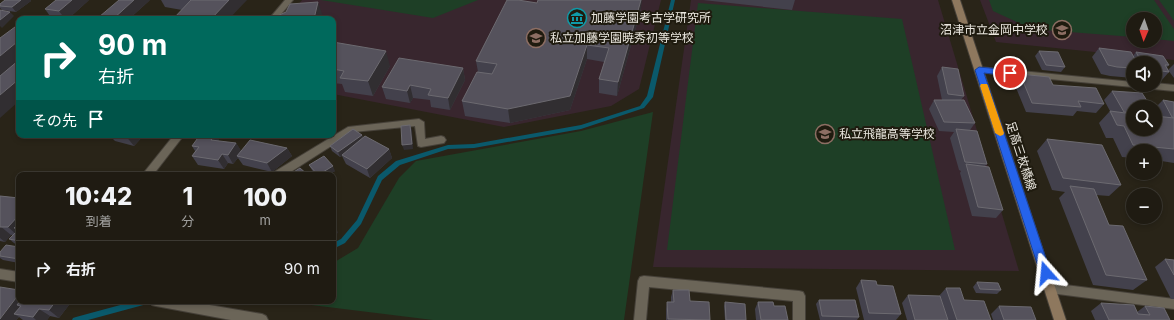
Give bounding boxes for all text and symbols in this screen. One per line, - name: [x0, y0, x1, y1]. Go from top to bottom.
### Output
- museum icon: 加藤学園考古学研究所: [566, 7, 588, 29]
- place label: 加藤学園考古学研究所: [591, 10, 711, 25]
- north arrow: [1126, 12, 1162, 48]
- map controls: [1126, 12, 1162, 224]
- school or university icon: 沼津市立金岡中学校: [1051, 19, 1073, 41]
- place label: 沼津市立金岡中学校: [940, 22, 1048, 37]
- school or university icon: 私立加藤学園暁秀初等学校: [525, 27, 547, 49]
- text: 90 m: [98, 28, 167, 62]
- place label: 私立加藤学園暁秀初等学校: [550, 30, 694, 45]
- icon: right: [32, 32, 84, 84]
- pin: [993, 56, 1027, 90]
- button: sound: [1126, 56, 1162, 92]
- icon: arrive: [999, 62, 1021, 84]
- text: 右折: [98, 66, 134, 87]
- button: search: [1126, 100, 1162, 136]
- icon: arrive: [85, 108, 107, 130]
- text: その先: [32, 111, 77, 130]
- street label: 足高三枚橋線: [1003, 119, 1040, 192]
- school or university icon: 私立飛龍高等学校: [814, 123, 836, 145]
- place label: 私立飛龍高等学校: [839, 126, 935, 141]
- button: +: [1126, 144, 1162, 180]
- text: 10:42: [65, 182, 132, 211]
- text: 1: [183, 182, 193, 211]
- text: 100: [243, 183, 287, 212]
- button: −: [1126, 188, 1162, 224]
- text: m: [259, 212, 271, 228]
- text: 到着: [86, 213, 112, 229]
- text: 分: [181, 213, 194, 229]
- position arrow: [1025, 252, 1067, 294]
- icon: right: [32, 258, 54, 280]
- text: 90 m: [284, 259, 320, 278]
- text: 右折: [66, 260, 96, 279]

